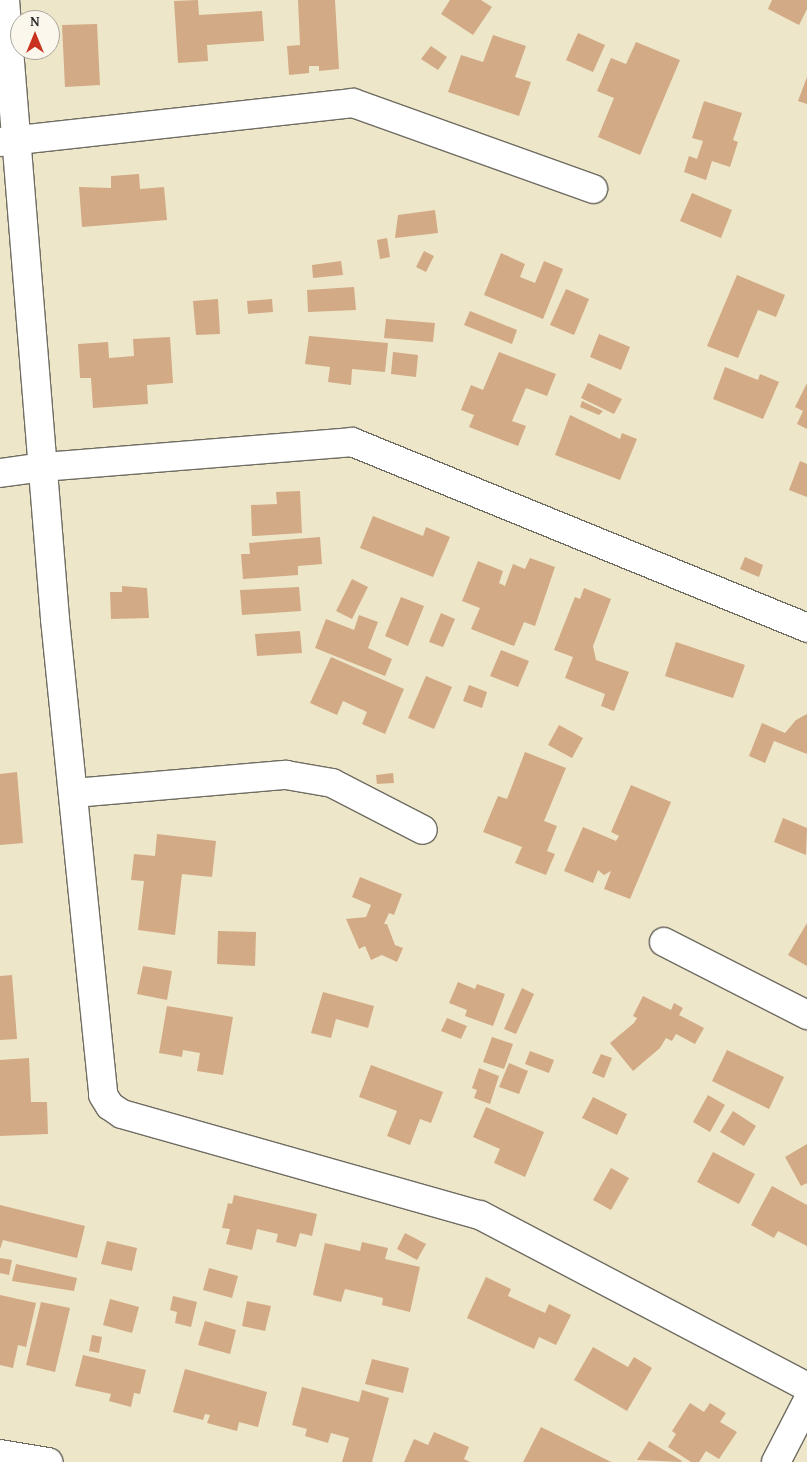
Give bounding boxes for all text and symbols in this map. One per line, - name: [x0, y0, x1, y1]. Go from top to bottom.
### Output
- north arrow: [10, 10, 60, 60]
- text: N: [30, 11, 40, 31]

